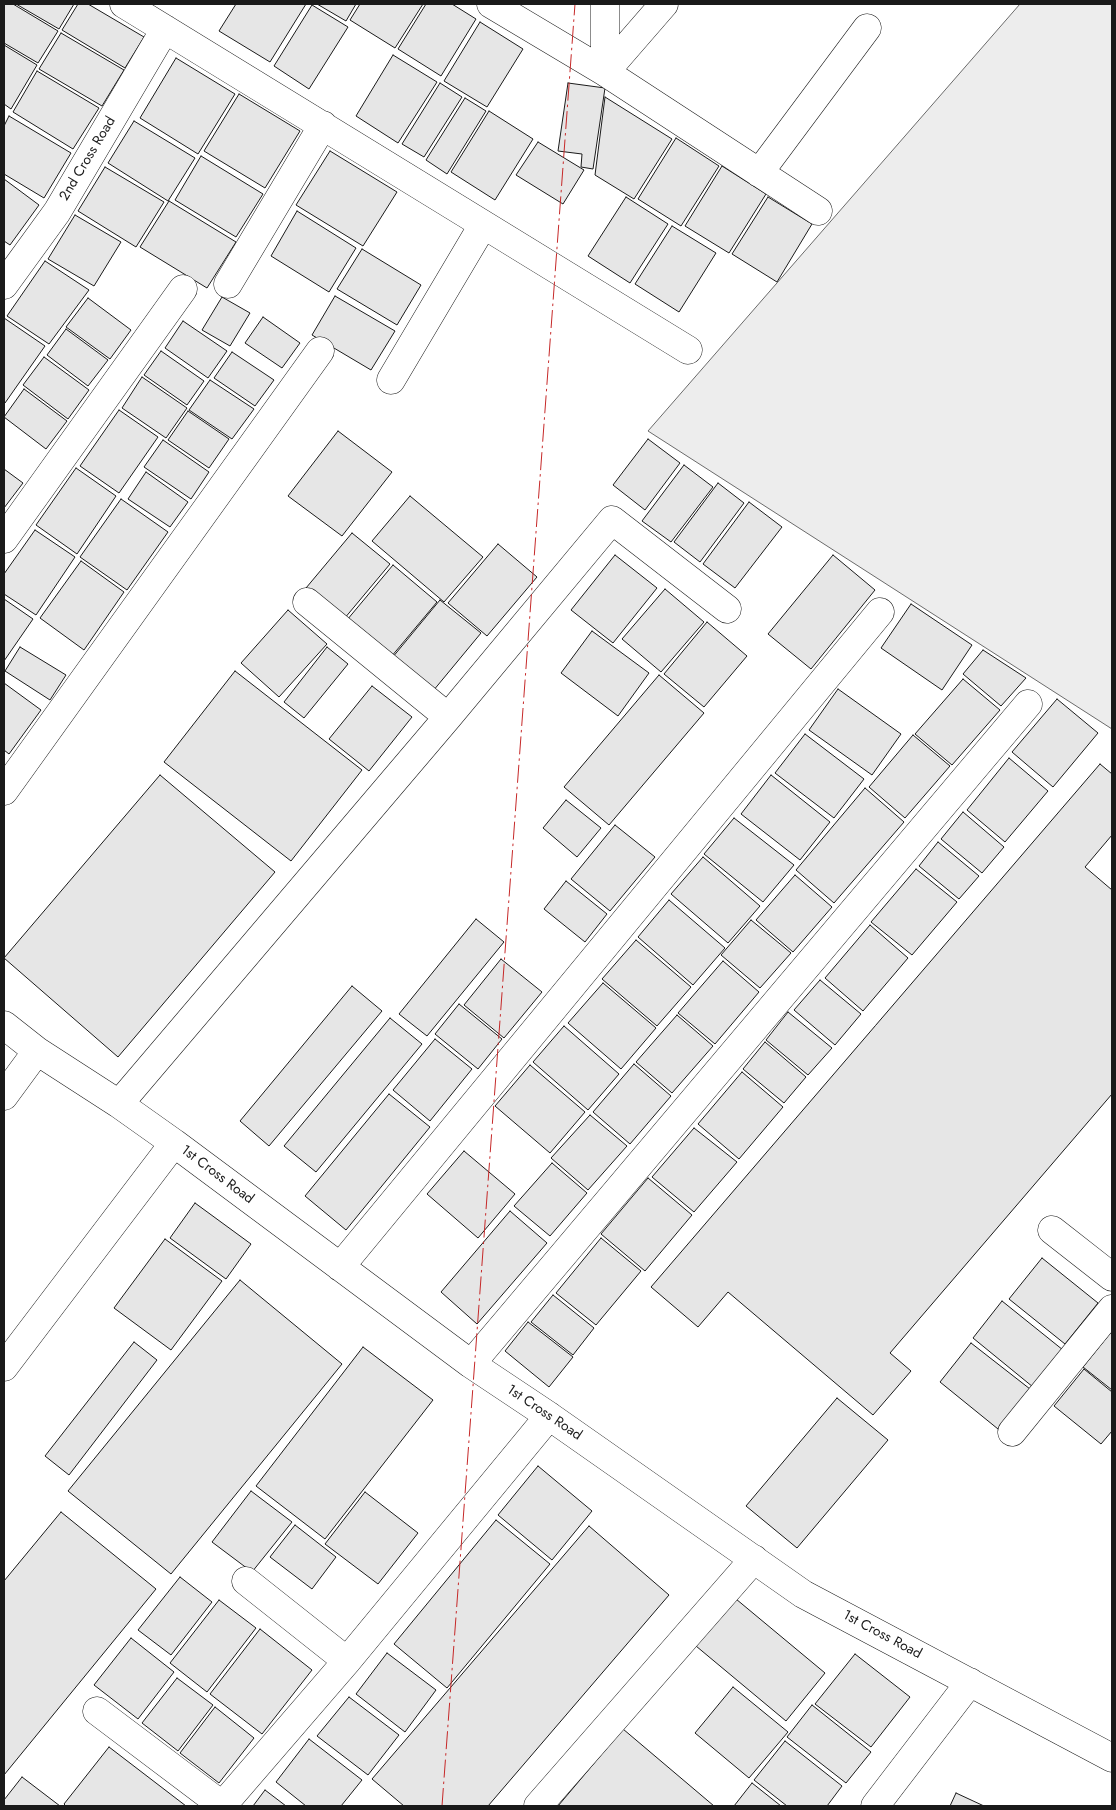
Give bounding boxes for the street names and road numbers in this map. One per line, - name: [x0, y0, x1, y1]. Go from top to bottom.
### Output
- street label: 2nd Cross Road: [56, 114, 120, 204]
- street label: 1st Cross Road: [177, 1142, 257, 1208]
- street label: 1st Cross Road: [503, 1382, 585, 1444]
- street label: 1st Cross Road: [840, 1607, 924, 1663]

